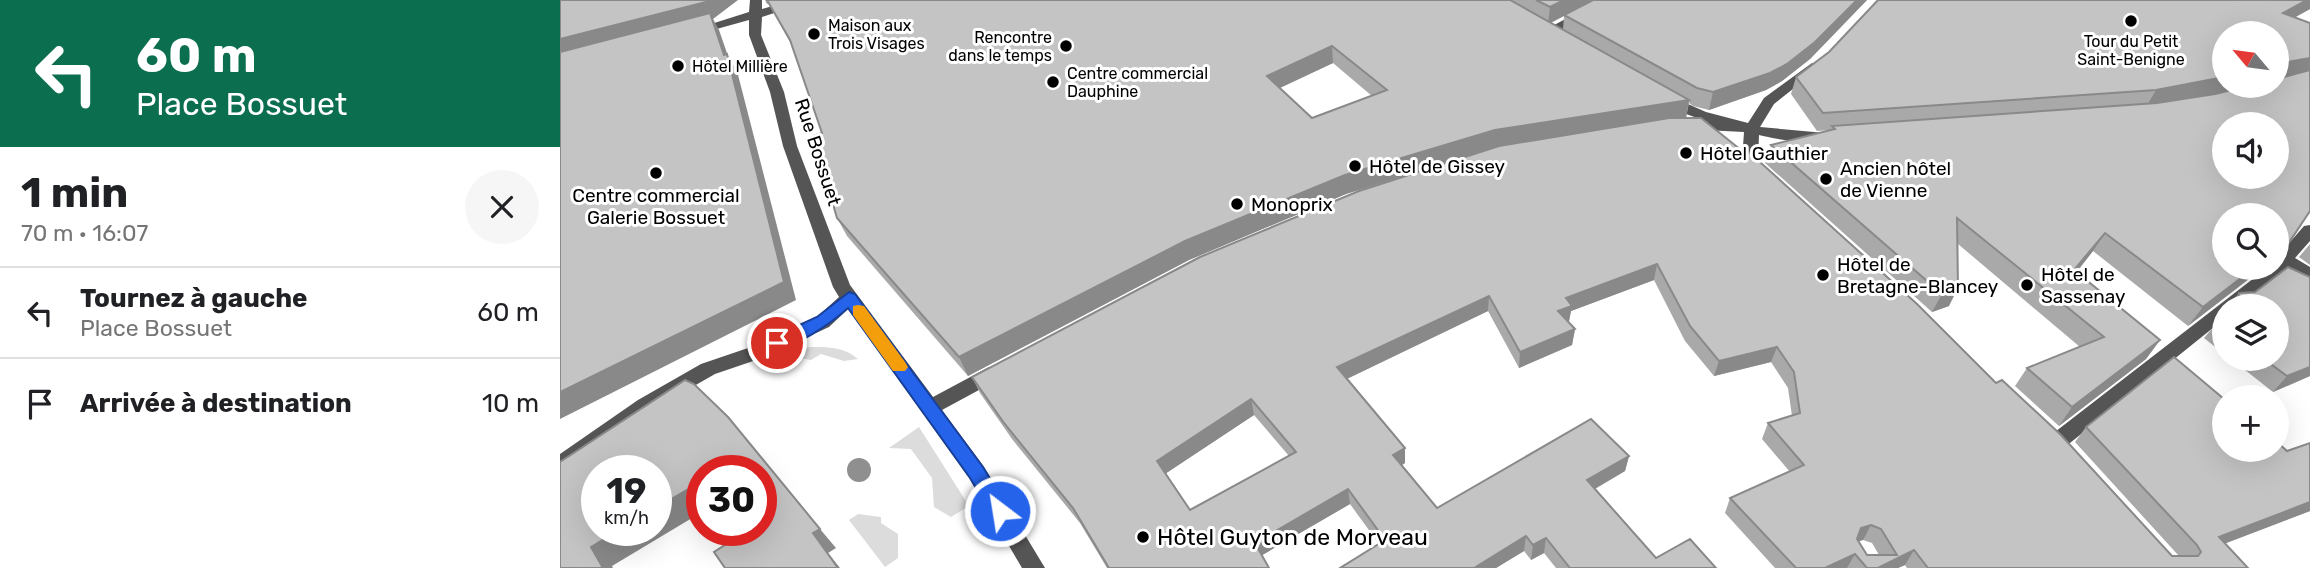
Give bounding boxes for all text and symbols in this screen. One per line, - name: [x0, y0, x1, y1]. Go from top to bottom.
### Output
- marker: Tour du Petit Saint-Benigne: [2123, 13, 2139, 29]
- place label: Maison aux Trois Visages: [828, 16, 925, 53]
- north arrow: [2212, 21, 2289, 98]
- map controls: [2212, 21, 2289, 462]
- text: 60 m: [136, 26, 257, 84]
- marker: Maison aux Trois Visages: [806, 26, 822, 42]
- icon: left: [21, 28, 112, 119]
- place label: Rencontre dans le temps: [948, 28, 1052, 65]
- place label: Tour du Petit Saint-Benigne: [2077, 32, 2185, 69]
- marker: Rencontre dans le temps: [1058, 38, 1074, 54]
- place label: Hôtel Millière: [692, 57, 788, 76]
- marker: Hôtel Millière: [670, 58, 686, 74]
- place label: Centre commercial Dauphine: [1067, 64, 1208, 101]
- marker: Centre commercial Dauphine: [1045, 74, 1061, 90]
- text: Place Bossuet: [136, 85, 347, 123]
- street label: Rue Bossuet: [790, 95, 846, 209]
- button: sound: [2212, 112, 2289, 189]
- place label: Hôtel Gauthier: [1700, 142, 1829, 165]
- marker: Hôtel Gauthier: [1678, 145, 1694, 161]
- place label: Hôtel de Gissey: [1369, 155, 1505, 178]
- place label: Ancien hôtel de Vienne: [1840, 157, 1951, 202]
- marker: Hôtel de Gissey: [1347, 158, 1363, 174]
- marker: Centre commercial Galerie Bossuet: [648, 165, 664, 181]
- text: 1 min: [21, 168, 128, 218]
- button: close: [465, 170, 539, 244]
- marker: Ancien hôtel de Vienne: [1818, 171, 1834, 187]
- place label: Centre commercial Galerie Bossuet: [572, 184, 740, 229]
- place label: Monoprix: [1251, 193, 1333, 216]
- marker: Monoprix: [1229, 196, 1245, 212]
- button: search: [2212, 203, 2289, 280]
- text: 70 m · 16:07: [21, 219, 148, 247]
- place label: Hôtel de Bretagne-Blancey: [1837, 253, 1998, 298]
- place label: Hôtel de Sassenay: [2041, 263, 2126, 308]
- marker: Hôtel de Bretagne-Blancey: [1815, 267, 1831, 283]
- marker: Hôtel de Sassenay: [2019, 277, 2035, 293]
- text: Tournez à gauche: [80, 283, 308, 314]
- icon: left: [21, 294, 59, 332]
- button: layers: [2212, 294, 2289, 371]
- text: 60 m: [477, 297, 539, 328]
- pin: [747, 313, 807, 373]
- text: Place Bossuet: [80, 314, 232, 342]
- icon: arrive: [758, 324, 796, 362]
- icon: arrive: [21, 385, 59, 423]
- button: +: [2212, 385, 2289, 462]
- text: Arrivée à destination: [80, 388, 352, 419]
- text: 10 m: [482, 388, 539, 419]
- speed limit sign: 30: [686, 455, 777, 546]
- text: 19: [607, 470, 646, 512]
- position arrow: [963, 474, 1037, 548]
- text: km/h: [604, 507, 649, 529]
- place label: Hôtel Guyton de Morveau: [1157, 523, 1428, 551]
- marker: Hôtel Guyton de Morveau: [1135, 529, 1151, 545]

